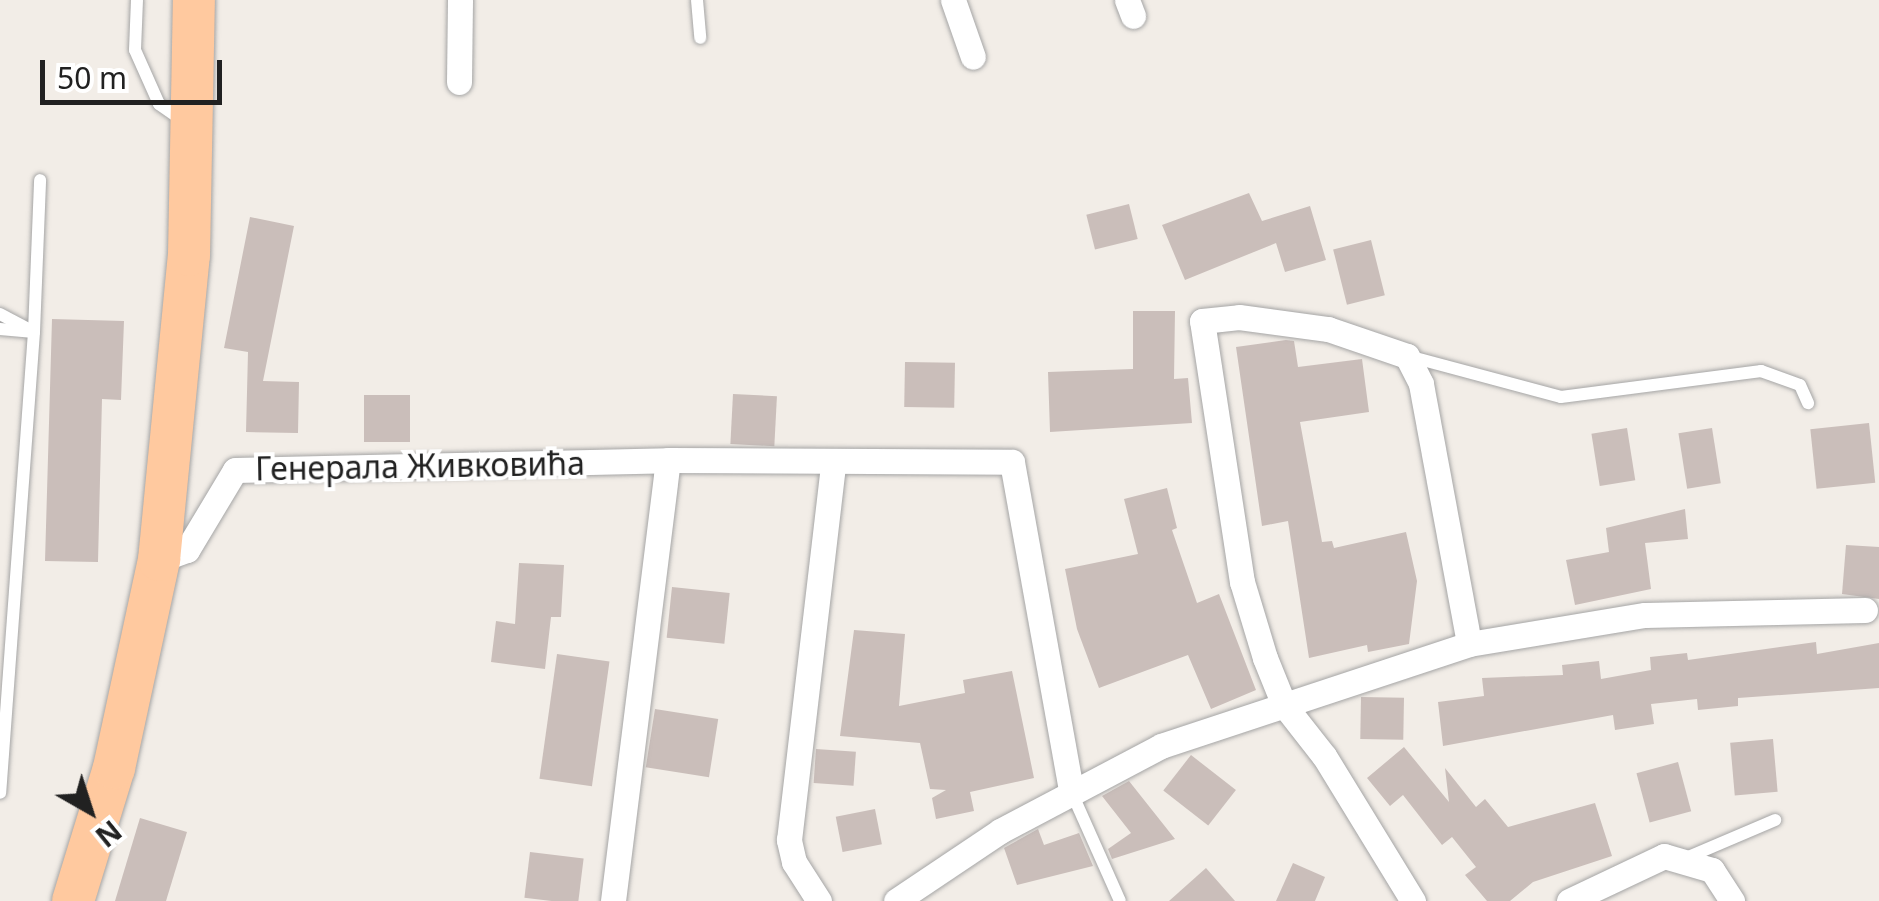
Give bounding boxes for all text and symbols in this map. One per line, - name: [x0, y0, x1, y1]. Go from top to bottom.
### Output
- scale bar: [45, 40, 228, 102]
- text: 50 m: [57, 57, 127, 98]
- street label: Генерала Живковића: [255, 444, 585, 488]
- north arrow: [40, 761, 140, 861]
- text: N: [88, 812, 130, 856]

